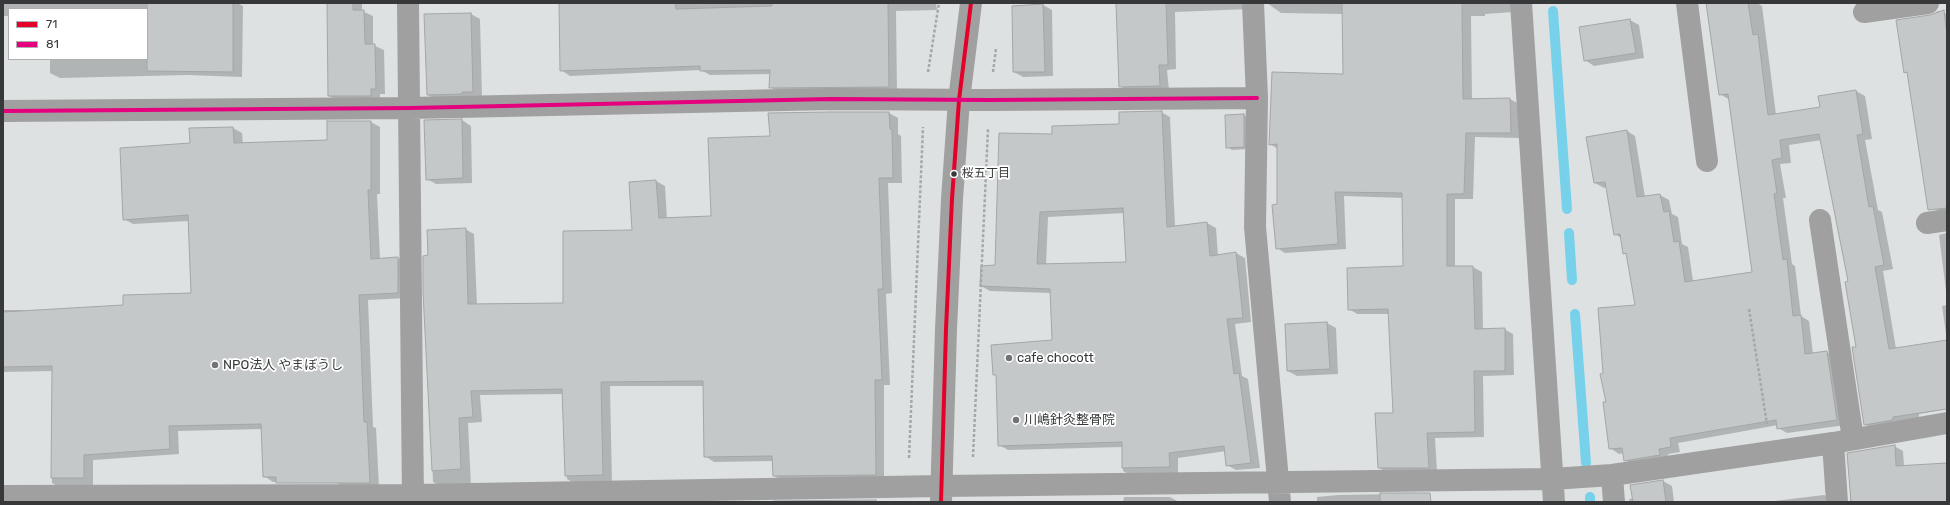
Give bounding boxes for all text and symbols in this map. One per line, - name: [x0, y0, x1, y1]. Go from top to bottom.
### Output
- legend: [8, 8, 148, 60]
- text: 71: [46, 17, 57, 31]
- text: 81: [46, 37, 59, 51]
- place label: 桜五丁目: [962, 167, 1010, 181]
- marker: 桜五丁目: [949, 169, 959, 179]
- place label: cafe chocott: [1017, 350, 1094, 366]
- marker: cafe chocott: [1004, 353, 1014, 363]
- place label: NPO法人 やまぼうし: [223, 357, 343, 373]
- marker: NPO法人 やまぼうし: [210, 360, 220, 370]
- place label: 川嶋針灸整骨院: [1024, 412, 1115, 428]
- marker: 川嶋針灸整骨院: [1011, 415, 1021, 425]

